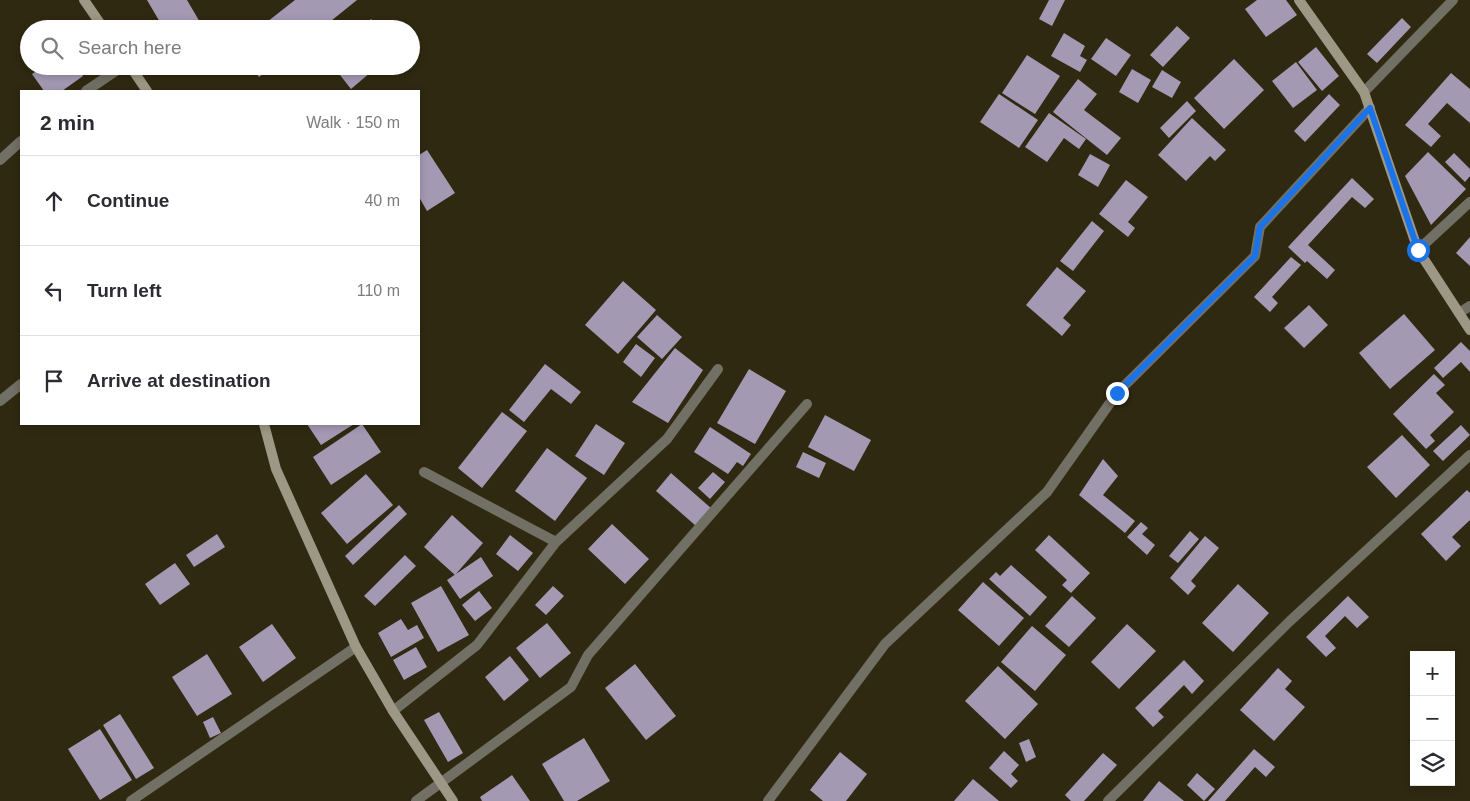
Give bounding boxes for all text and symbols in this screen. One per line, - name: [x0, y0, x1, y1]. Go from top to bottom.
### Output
- search box: [20, 20, 420, 75]
- icon: search: [38, 34, 66, 62]
- text: Search here: [78, 37, 182, 58]
- text: 2 min: [40, 111, 95, 134]
- text: Walk · 150 m: [306, 114, 400, 131]
- icon: ahead: [40, 187, 68, 215]
- text: Continue: [87, 190, 169, 211]
- text: 40 m: [364, 192, 400, 209]
- route start: [1407, 239, 1430, 262]
- icon: left: [40, 277, 68, 305]
- text: Turn left: [87, 280, 162, 301]
- text: 110 m: [357, 282, 400, 299]
- icon: arrive: [40, 367, 68, 395]
- text: Arrive at destination: [87, 370, 271, 391]
- route end: [1106, 382, 1129, 405]
- map controls: [1410, 651, 1455, 786]
- button: +: [1410, 651, 1455, 696]
- button: −: [1410, 696, 1455, 741]
- button: layers: [1410, 741, 1455, 786]

